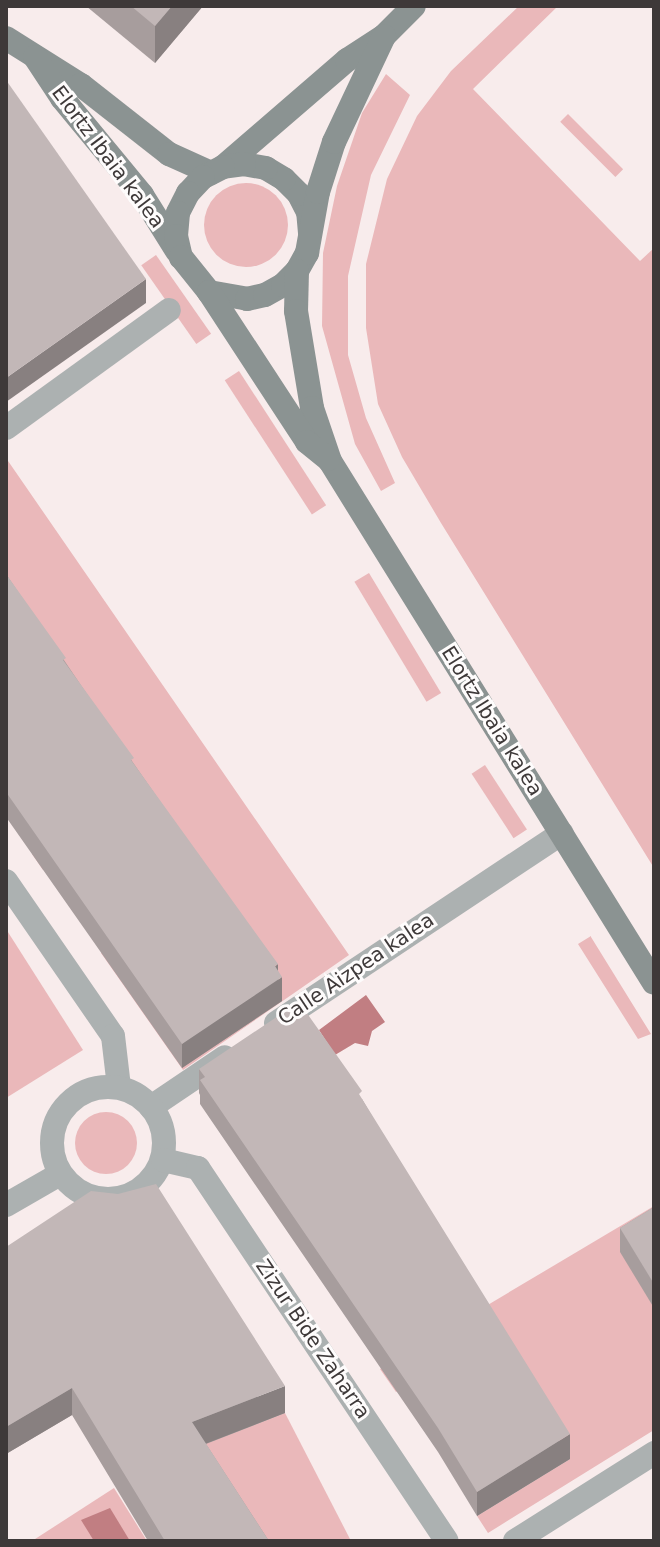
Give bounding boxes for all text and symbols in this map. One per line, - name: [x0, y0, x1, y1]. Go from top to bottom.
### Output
- street label: Elortz Ibaia kalea: [47, 81, 169, 233]
- street label: Elortz Ibaia kalea: [436, 642, 548, 800]
- street label: Calle Aizpea kalea: [273, 908, 439, 1030]
- street label: Zizur Bide Zaharra: [251, 1255, 375, 1423]

